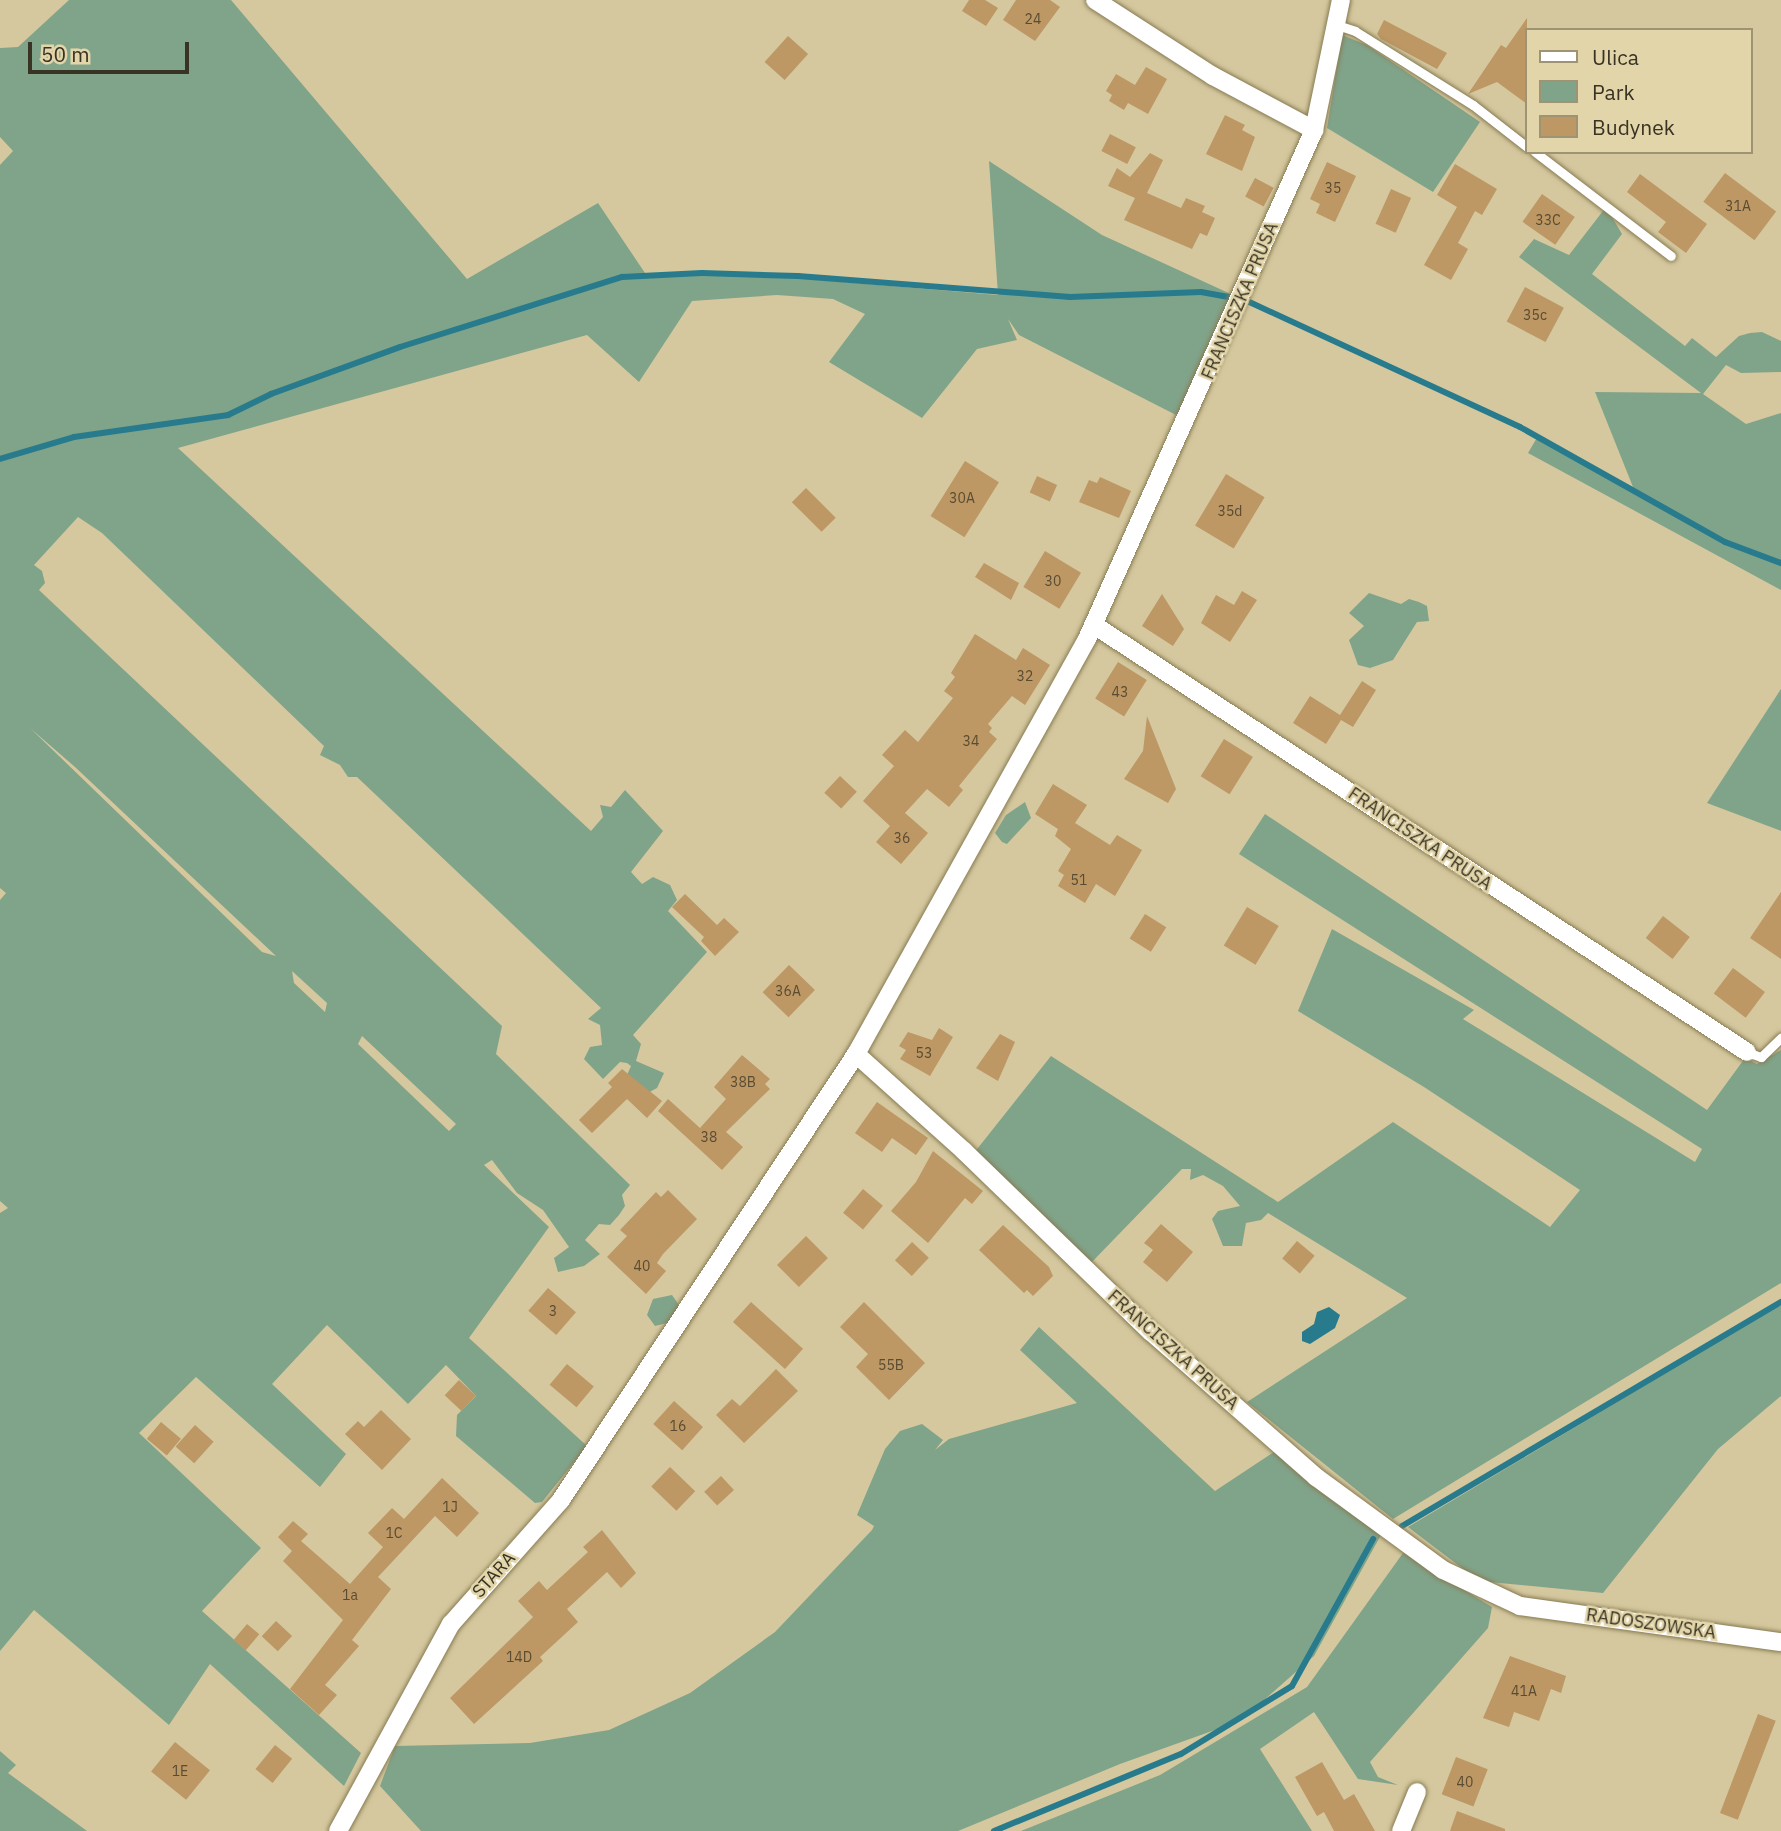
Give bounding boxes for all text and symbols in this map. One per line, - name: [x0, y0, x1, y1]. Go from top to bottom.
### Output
- house number: 24: [1025, 11, 1041, 27]
- scale bar: [32, 28, 192, 72]
- legend: [1526, 28, 1753, 154]
- text: 50 m: [41, 40, 90, 68]
- text: Ulica: [1592, 43, 1639, 71]
- text: Park: [1592, 78, 1635, 106]
- text: Budynek: [1592, 113, 1675, 141]
- house number: 35: [1325, 180, 1341, 196]
- house number: 31A: [1725, 198, 1751, 214]
- house number: 33C: [1535, 212, 1561, 228]
- street label: FRANCISZKA PRUSA: [1197, 219, 1283, 383]
- house number: 35c: [1523, 307, 1547, 323]
- house number: 30A: [949, 490, 975, 506]
- house number: 35d: [1218, 503, 1242, 519]
- house number: 30: [1045, 573, 1061, 589]
- house number: 32: [1017, 668, 1033, 684]
- house number: 43: [1112, 684, 1128, 700]
- house number: 34: [963, 733, 979, 749]
- street label: FRANCISZKA PRUSA: [1344, 783, 1496, 895]
- house number: 36: [894, 830, 910, 846]
- house number: 51: [1071, 872, 1087, 888]
- house number: 36A: [775, 983, 801, 999]
- house number: 53: [916, 1045, 932, 1061]
- house number: 38B: [730, 1074, 756, 1090]
- house number: 38: [701, 1129, 717, 1145]
- house number: 40: [634, 1258, 650, 1274]
- street label: FRANCISZKA PRUSA: [1103, 1286, 1243, 1414]
- house number: 3: [549, 1303, 557, 1319]
- house number: 55B: [878, 1357, 904, 1373]
- house number: 16: [670, 1418, 686, 1434]
- house number: 1J: [442, 1499, 458, 1515]
- house number: 1C: [385, 1525, 403, 1541]
- street label: STARA: [468, 1548, 520, 1602]
- house number: 1a: [342, 1587, 358, 1603]
- street label: RADOSZOWSKA: [1585, 1604, 1717, 1644]
- house number: 14D: [506, 1649, 532, 1665]
- house number: 41A: [1511, 1683, 1537, 1699]
- house number: 1E: [172, 1763, 188, 1779]
- house number: 40: [1457, 1774, 1473, 1790]

